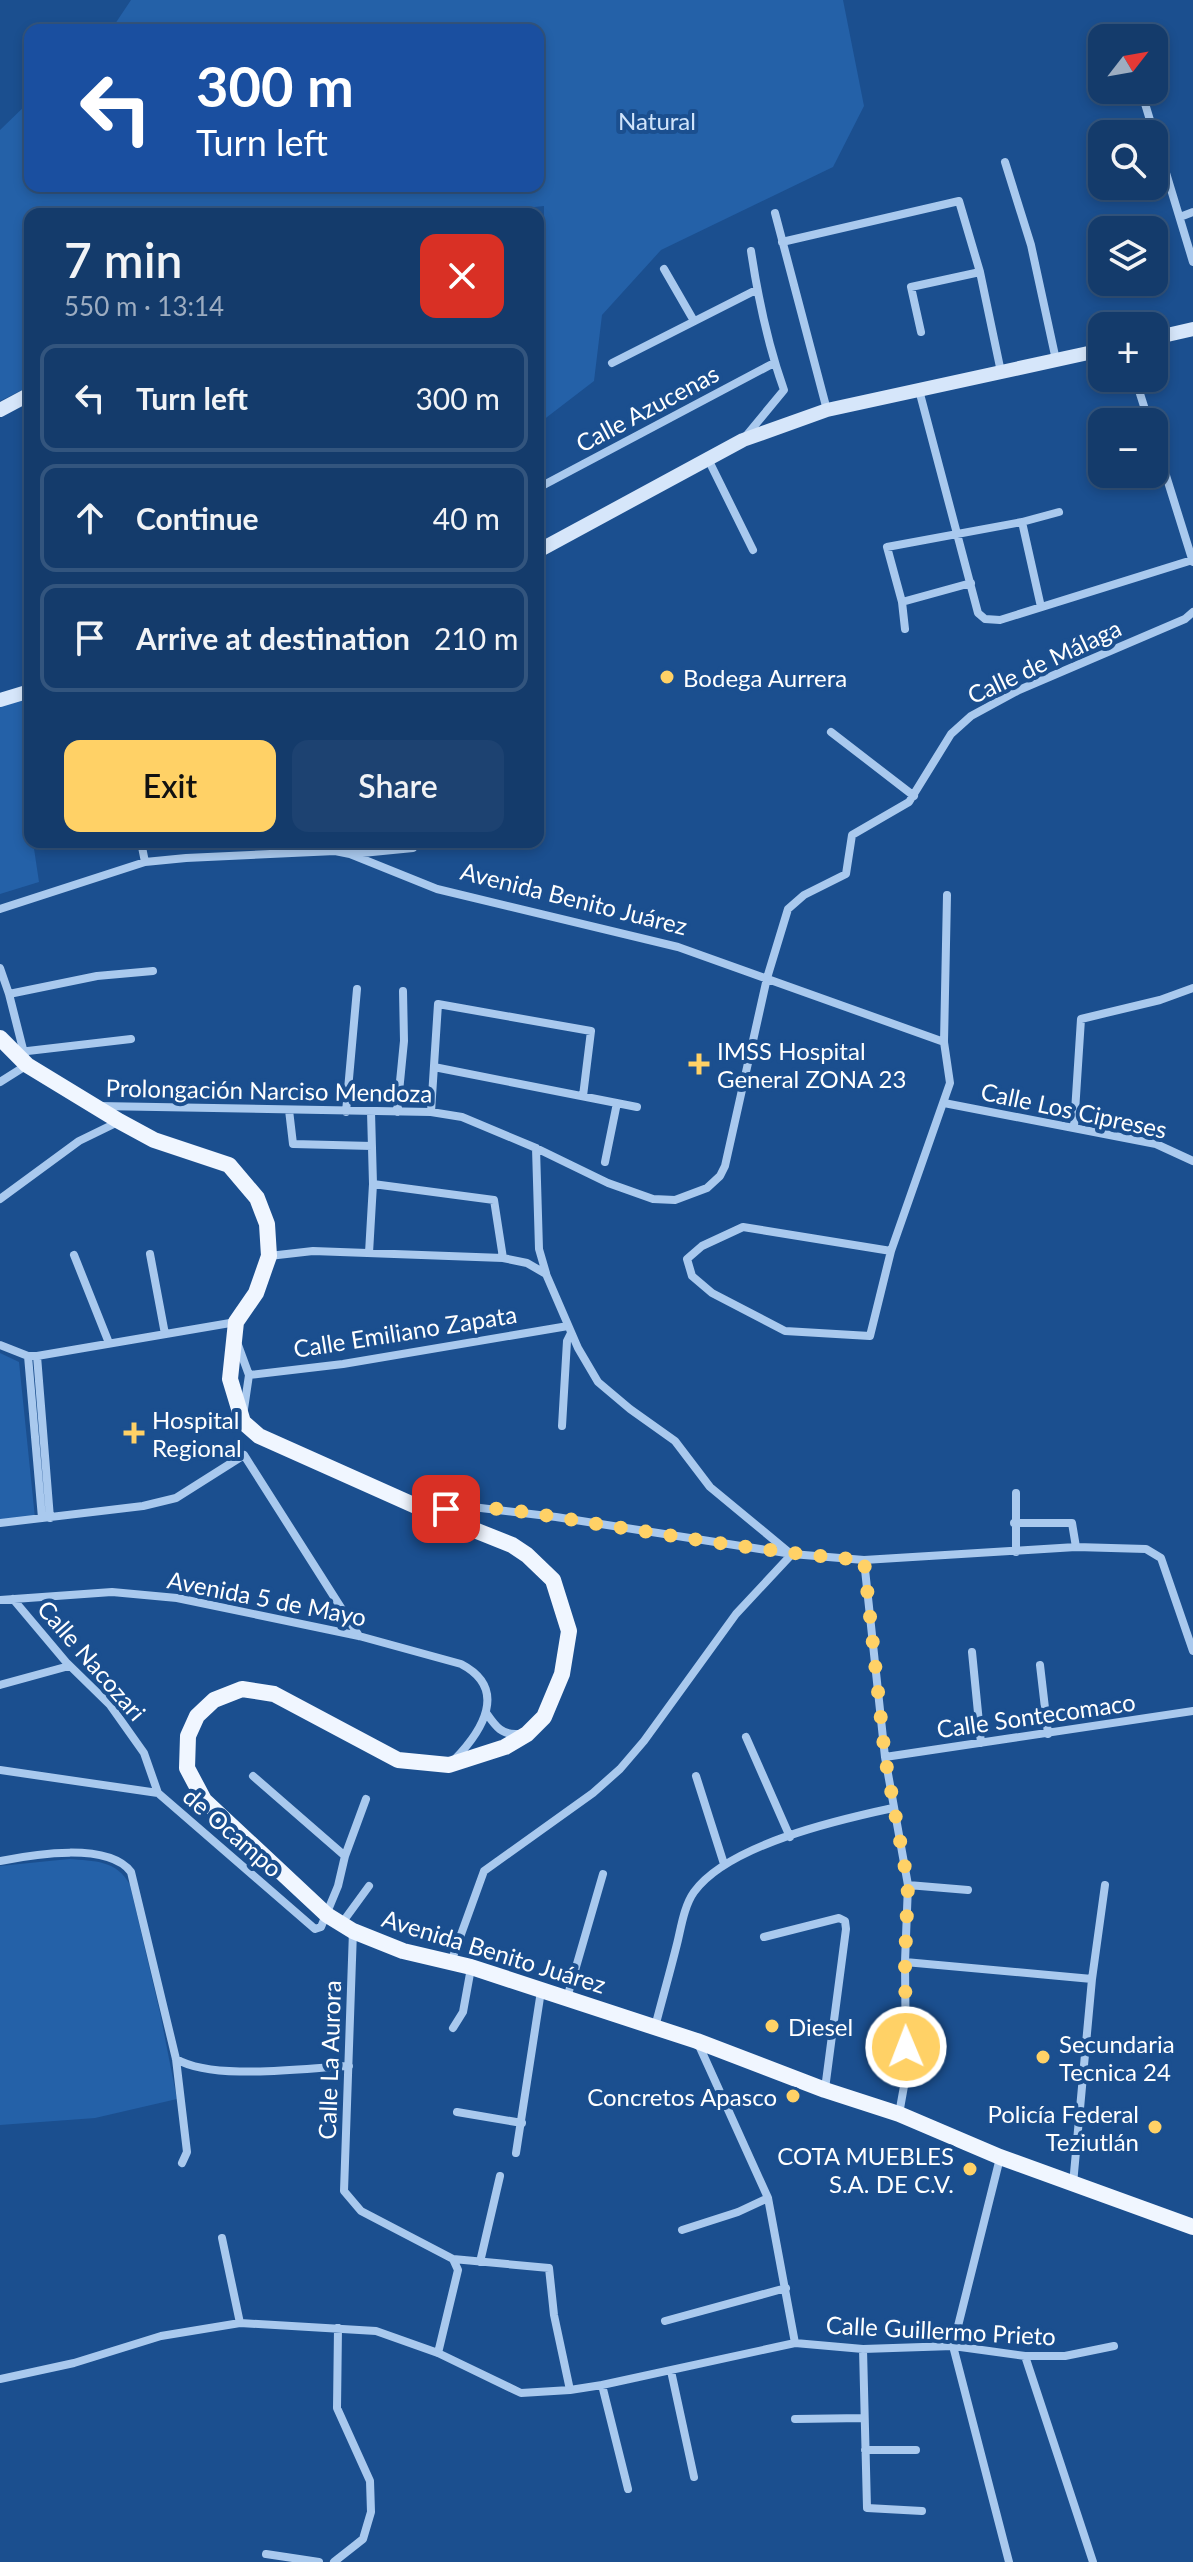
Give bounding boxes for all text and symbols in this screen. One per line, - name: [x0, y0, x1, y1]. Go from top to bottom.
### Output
- north arrow: [1088, 24, 1168, 104]
- map controls: [1088, 24, 1168, 488]
- text: 300 m: [196, 52, 354, 119]
- icon: left: [64, 56, 168, 160]
- park label: Natural: [618, 106, 696, 135]
- text: Turn left: [196, 120, 328, 164]
- button: search: [1088, 120, 1168, 200]
- button: layers: [1088, 216, 1168, 296]
- text: 7 min: [64, 231, 182, 288]
- button: close: [420, 234, 504, 318]
- text: 550 m · 13:14: [64, 290, 224, 322]
- button: +: [1088, 312, 1168, 392]
- street label: Calle Azucenas: [571, 358, 723, 458]
- icon: left: [68, 376, 112, 420]
- text: Turn left: [136, 380, 248, 416]
- text: 300 m: [415, 380, 500, 416]
- button: −: [1088, 408, 1168, 488]
- icon: ahead: [68, 496, 112, 540]
- text: Continue: [136, 500, 259, 536]
- text: 40 m: [433, 500, 500, 536]
- street label: Calle de Málaga: [963, 613, 1125, 709]
- icon: arrive: [68, 616, 112, 660]
- text: Arrive at destination: [136, 620, 410, 656]
- text: 210 m: [434, 620, 518, 656]
- place label: Bodega Aurrera: [683, 663, 847, 692]
- marker: Bodega Aurrera: [658, 668, 676, 686]
- button: Exit: [64, 740, 276, 832]
- button: Share: [292, 740, 504, 832]
- street label: Avenida Benito Juárez: [458, 856, 690, 940]
- place label: IMSS Hospital General ZONA 23: [717, 1036, 906, 1093]
- marker: IMSS Hospital General ZONA 23: [688, 1053, 710, 1075]
- street label: Prolongación Narciso Mendoza: [105, 1073, 433, 1107]
- street label: Calle Los Cipreses: [978, 1076, 1170, 1144]
- street label: Calle Emiliano Zapata: [291, 1299, 519, 1363]
- place label: Hospital Regional: [152, 1405, 242, 1462]
- marker: Hospital Regional: [123, 1422, 145, 1444]
- pin: [412, 1475, 480, 1543]
- icon: arrive: [424, 1487, 468, 1531]
- street label: Avenida 5 de Mayo: [165, 1564, 369, 1632]
- street label: Calle Nacozari: [32, 1594, 152, 1726]
- street label: Calle Sontecomaco: [935, 1687, 1137, 1743]
- street label: de Ocampo: [178, 1781, 288, 1883]
- street label: Avenida Benito Juárez: [379, 1903, 609, 1999]
- street label: Calle La Aurora: [312, 1980, 346, 2140]
- position arrow: [864, 2005, 948, 2089]
- place label: Diesel: [788, 2012, 853, 2041]
- marker: Diesel: [763, 2017, 781, 2035]
- place label: Secundaria Tecnica 24: [1059, 2029, 1175, 2086]
- marker: Secundaria Tecnica 24: [1034, 2048, 1052, 2066]
- place label: Concretos Apasco: [587, 2082, 777, 2111]
- marker: Concretos Apasco: [784, 2087, 802, 2105]
- place label: Policía Federal Teziutlán: [987, 2099, 1139, 2156]
- marker: Policía Federal Teziutlán: [1146, 2118, 1164, 2136]
- place label: COTA MUEBLES S.A. DE C.V.: [777, 2141, 954, 2198]
- marker: COTA MUEBLES S.A. DE C.V.: [961, 2160, 979, 2178]
- street label: Calle Guillermo Prieto: [825, 2309, 1057, 2351]

